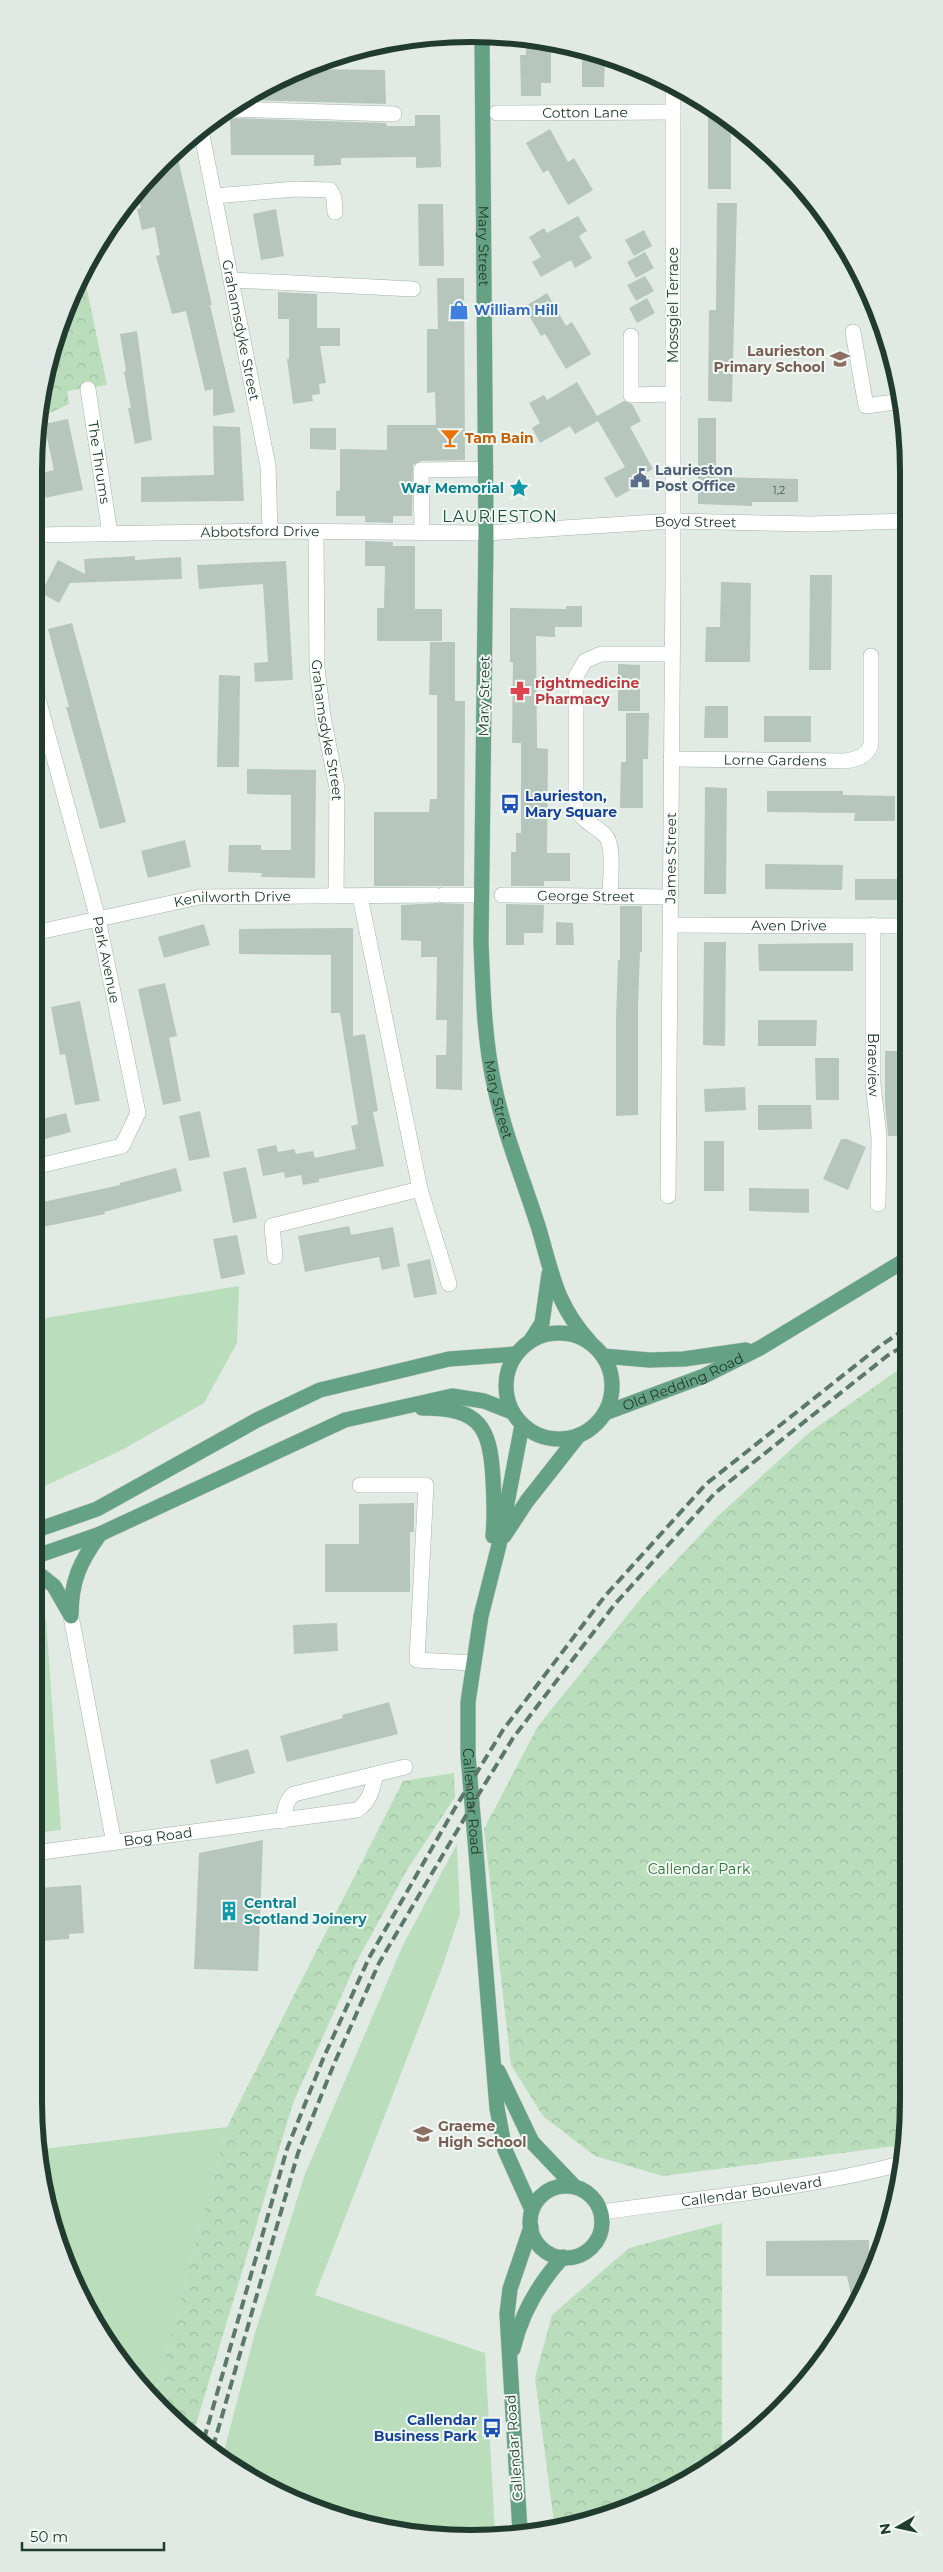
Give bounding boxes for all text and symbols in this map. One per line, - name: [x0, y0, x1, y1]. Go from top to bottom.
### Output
- street label: Cotton Lane: [542, 103, 628, 122]
- street label: Mary Street: [474, 206, 493, 287]
- street label: Mossgiel Terrace: [664, 247, 682, 363]
- street label: Grahamsdyke Street: [218, 258, 264, 402]
- shop icon: William Hill: [448, 299, 470, 321]
- place label: William Hill: [474, 301, 558, 319]
- place label: Laurieston Primary School: [714, 342, 825, 376]
- school or university icon: Laurieston Primary School: [829, 348, 851, 370]
- street label: The Thrums: [84, 419, 114, 505]
- bar icon: Tam Bain: [439, 427, 461, 449]
- place label: Tam Bain: [465, 429, 534, 447]
- place label: Laurieston Post Office: [655, 461, 736, 495]
- public building icon: Laurieston Post Office: [629, 467, 651, 489]
- place icon: War Memorial: [508, 477, 530, 499]
- place label: War Memorial: [401, 479, 504, 497]
- house number: 1,2: [773, 483, 785, 497]
- district label: LAURIESTON: [442, 507, 558, 526]
- street label: Boyd Street: [654, 512, 737, 531]
- street label: Abbotsford Drive: [200, 522, 320, 541]
- street label: Mary Street: [474, 655, 494, 737]
- street label: Grahamsdyke Street: [308, 659, 346, 801]
- place label: rightmedicine Pharmacy: [535, 674, 639, 708]
- pharmacy icon: rightmedicine Pharmacy: [509, 680, 531, 702]
- street label: Lorne Gardens: [723, 751, 827, 770]
- place label: Laurieston, Mary Square: [525, 787, 617, 821]
- bus stop icon: Laurieston, Mary Square: [499, 793, 521, 815]
- street label: James Street: [661, 812, 680, 905]
- street label: George Street: [537, 886, 635, 906]
- street label: Kenilworth Drive: [172, 887, 291, 911]
- street label: Park Avenue: [89, 914, 124, 1005]
- street label: Aven Drive: [751, 916, 827, 935]
- street label: Braeview: [864, 1033, 883, 1099]
- street label: Mary Street: [481, 1059, 517, 1142]
- street label: Old Redding Road: [620, 1349, 747, 1415]
- street label: Callendar Road: [459, 1748, 485, 1856]
- street label: Bog Road: [122, 1823, 193, 1850]
- park label: Callendar Park: [648, 1860, 751, 1878]
- place label: Central Scotland Joinery: [244, 1894, 367, 1928]
- building icon: Central Scotland Joinery: [218, 1900, 240, 1922]
- place label: Graeme High School: [438, 2117, 526, 2151]
- school or university icon: Graeme High School: [412, 2123, 434, 2145]
- street label: Callendar Boulevard: [680, 2172, 823, 2210]
- street label: Callendar Road: [501, 2394, 527, 2502]
- place label: Callendar Business Park: [374, 2411, 478, 2445]
- bus stop icon: Callendar Business Park: [481, 2417, 503, 2439]
- north arrow: [873, 2502, 923, 2552]
- scale bar: [22, 2520, 165, 2552]
- text: N: [875, 2522, 895, 2536]
- text: 50 m: [30, 2527, 68, 2546]

